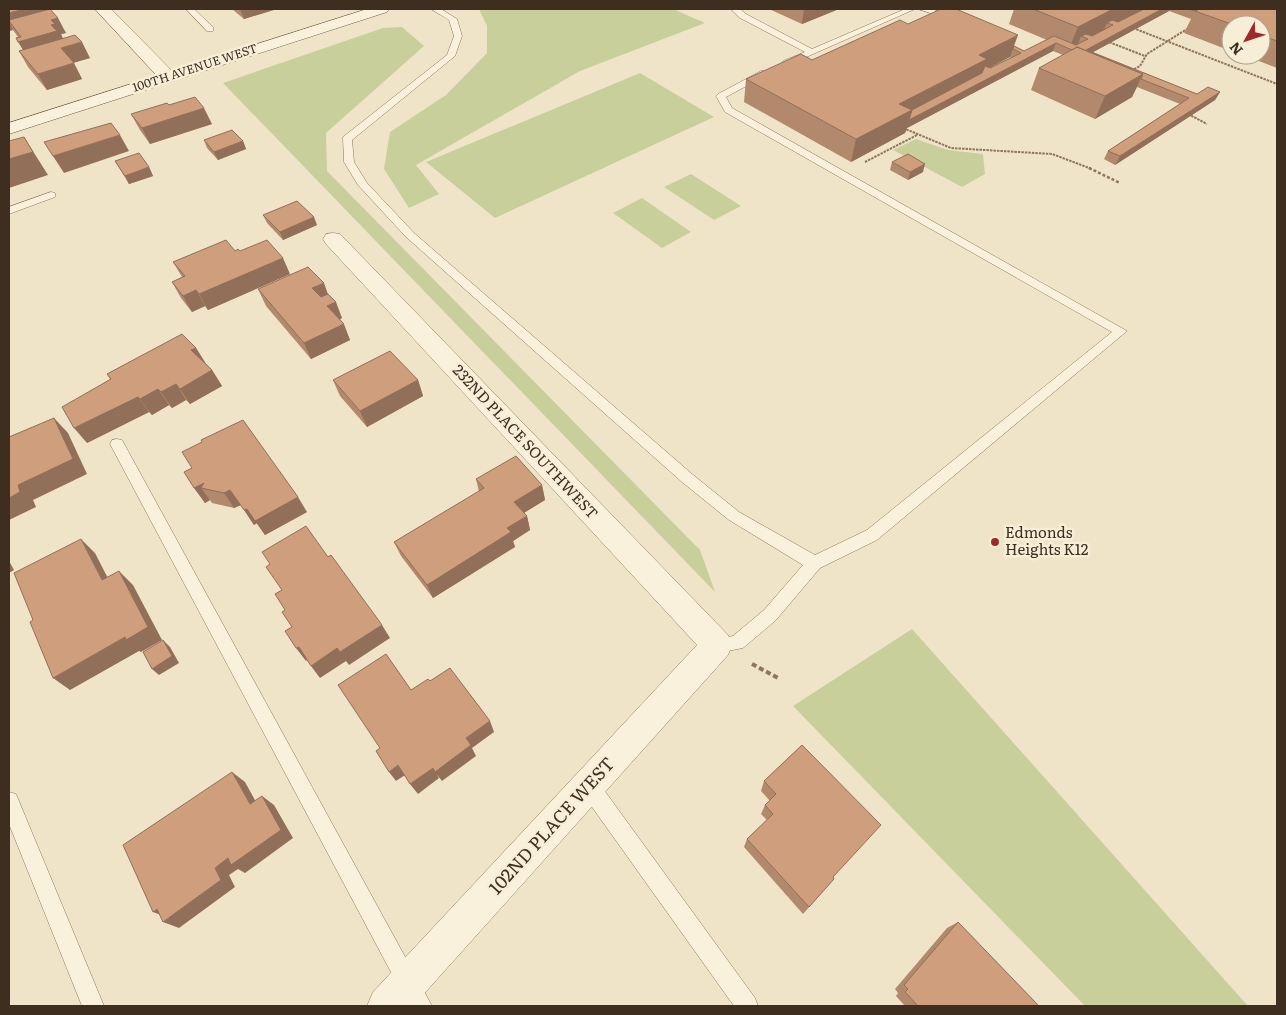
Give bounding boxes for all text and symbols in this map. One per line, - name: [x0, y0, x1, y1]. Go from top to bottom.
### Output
- north arrow: [1221, 15, 1271, 65]
- street label: 100TH AVENUE WEST: [130, 38, 260, 96]
- text: N: [1224, 38, 1247, 60]
- street label: 232ND PLACE SOUTHWEST: [448, 359, 604, 523]
- place label: Edmonds Heights K12: [1005, 520, 1089, 560]
- marker: Edmonds Heights K12: [989, 536, 1001, 548]
- street label: 102ND PLACE WEST: [482, 750, 620, 900]

